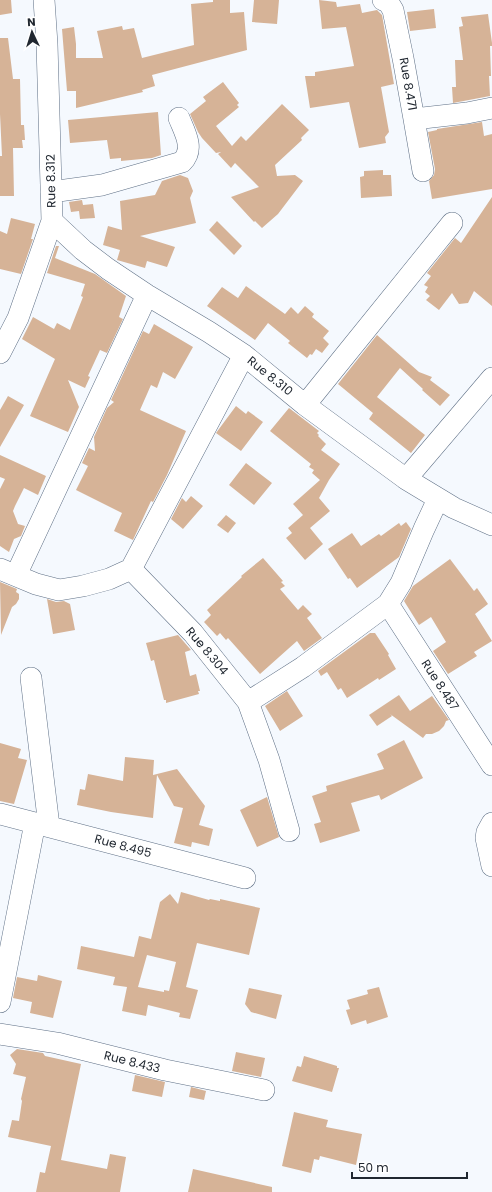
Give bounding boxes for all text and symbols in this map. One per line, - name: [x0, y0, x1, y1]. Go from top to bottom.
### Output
- north arrow: [12, 12, 52, 52]
- text: N: [27, 14, 36, 30]
- street label: Rue 8.471: [395, 56, 422, 112]
- street label: Rue 8.312: [42, 154, 59, 208]
- street label: Rue 8.310: [244, 352, 297, 399]
- street label: Rue 8.304: [182, 623, 233, 679]
- street label: Rue 8.487: [418, 656, 463, 714]
- street label: Rue 8.495: [93, 830, 154, 861]
- street label: Rue 8.433: [102, 1046, 162, 1077]
- scale bar: [352, 1154, 467, 1180]
- text: 50 m: [358, 1159, 389, 1176]

